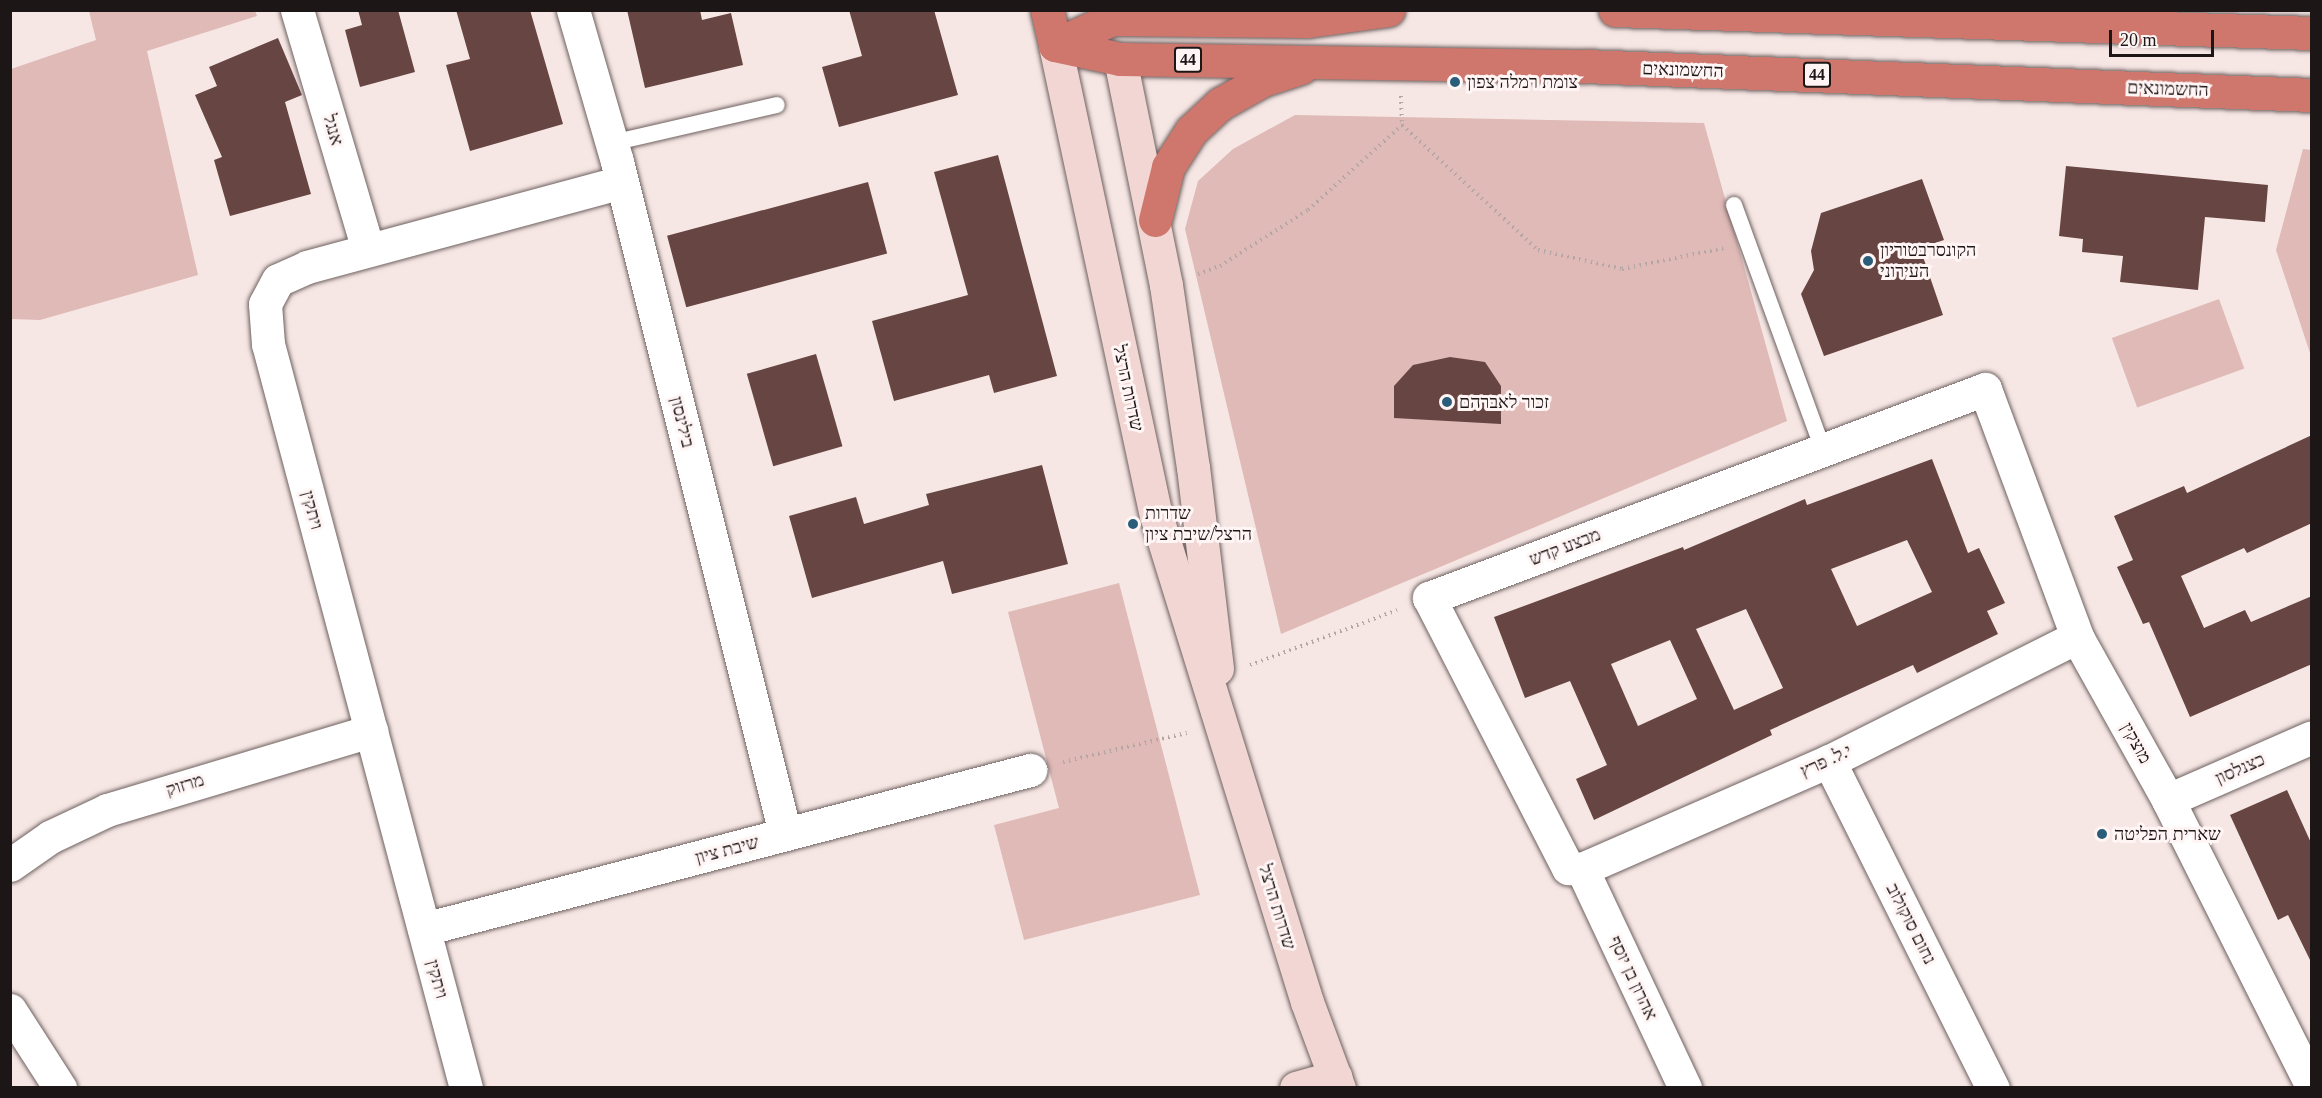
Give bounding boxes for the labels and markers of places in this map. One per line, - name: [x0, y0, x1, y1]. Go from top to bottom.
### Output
- place label: צומת רמלה צפון: [1467, 71, 1578, 93]
- marker: צומת רמלה צפון: [1448, 75, 1462, 89]
- place label: הקונסרבטוריון העירוני: [1880, 240, 1976, 282]
- marker: הקונסרבטוריון העירוני: [1861, 254, 1875, 268]
- place label: זכור לאברהם: [1459, 391, 1549, 413]
- marker: זכור לאברהם: [1440, 395, 1454, 409]
- place label: שדרות הרצל/שיבת ציון: [1145, 503, 1252, 546]
- marker: שדרות הרצל/שיבת ציון: [1126, 517, 1140, 531]
- place label: שארית הפליטה: [2114, 823, 2221, 845]
- marker: שארית הפליטה: [2095, 827, 2109, 841]

